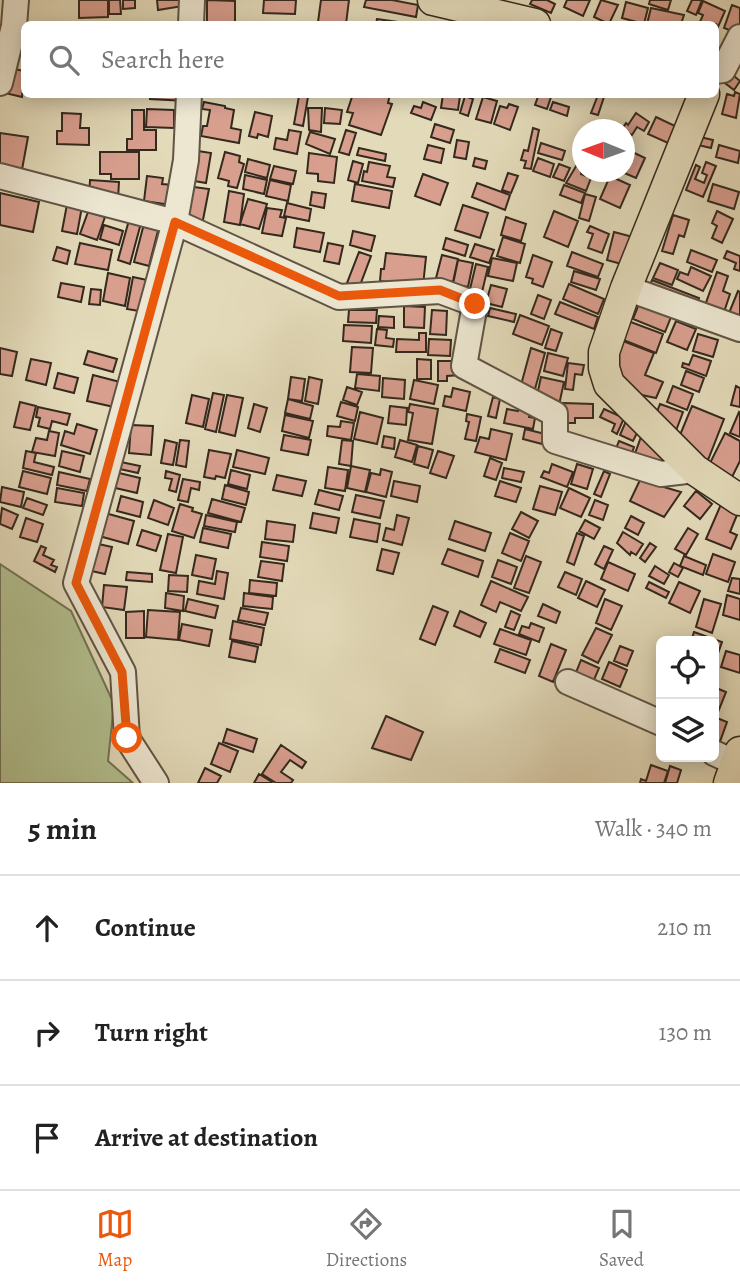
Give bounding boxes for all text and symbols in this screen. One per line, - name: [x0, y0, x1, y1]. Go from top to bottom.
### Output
- search box: [21, 21, 719, 98]
- icon: search: [45, 41, 83, 79]
- text: Search here: [101, 42, 225, 77]
- north arrow: [572, 119, 635, 182]
- route end: [459, 288, 490, 319]
- map controls: [656, 636, 719, 762]
- button: locate: [656, 636, 719, 699]
- button: layers: [656, 699, 719, 762]
- route start: [111, 722, 142, 753]
- text: 5 min: [28, 809, 97, 849]
- text: Walk · 340 m: [595, 813, 712, 844]
- icon: ahead: [28, 909, 66, 947]
- text: Continue: [95, 910, 196, 945]
- text: 210 m: [657, 912, 712, 943]
- icon: right: [28, 1014, 66, 1052]
- text: Turn right: [95, 1015, 208, 1050]
- text: 130 m: [659, 1017, 712, 1048]
- icon: arrive: [28, 1119, 66, 1157]
- text: Arrive at destination: [95, 1120, 318, 1155]
- tab: Map: [96, 1205, 134, 1273]
- tab: Directions: [326, 1205, 407, 1273]
- tab: Saved: [599, 1205, 644, 1273]

